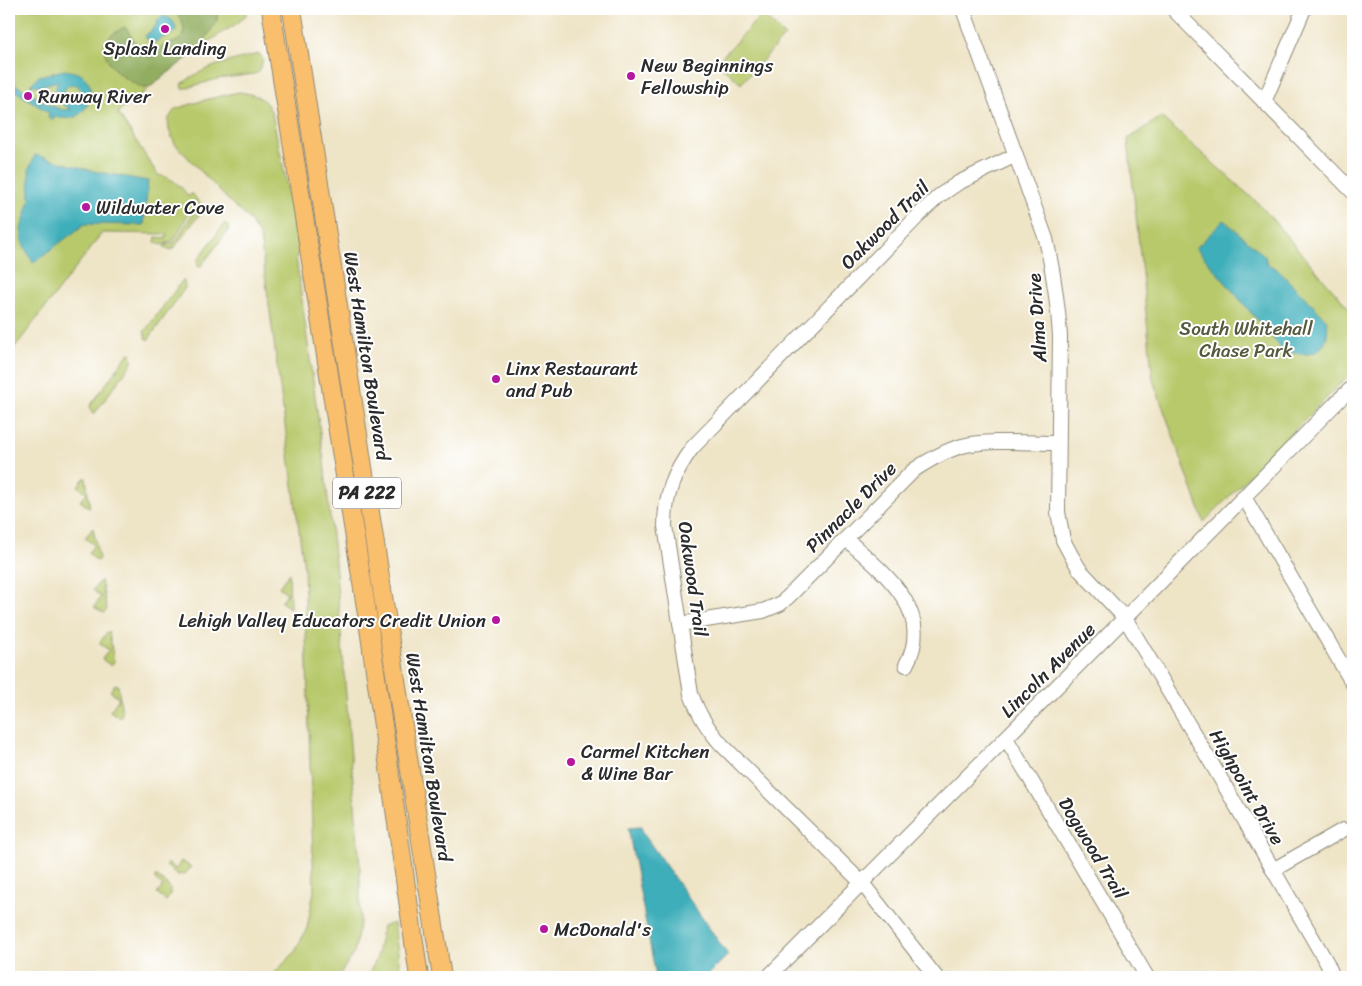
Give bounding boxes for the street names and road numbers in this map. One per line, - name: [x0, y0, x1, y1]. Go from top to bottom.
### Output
- street label: Oakwood Trail: [832, 172, 938, 278]
- street label: West Hamilton Boulevard: [334, 249, 400, 465]
- street label: Alma Drive: [1017, 272, 1057, 365]
- street label: Pinnacle Drive: [797, 453, 905, 561]
- road number: PA 222: [333, 478, 401, 508]
- street label: Oakwood Trail: [669, 519, 717, 639]
- street label: Lincoln Avenue: [992, 614, 1104, 726]
- street label: West Hamilton Boulevard: [396, 650, 462, 866]
- street label: Highpoint Drive: [1200, 723, 1294, 852]
- street label: Dogwood Trail: [1049, 790, 1137, 906]

